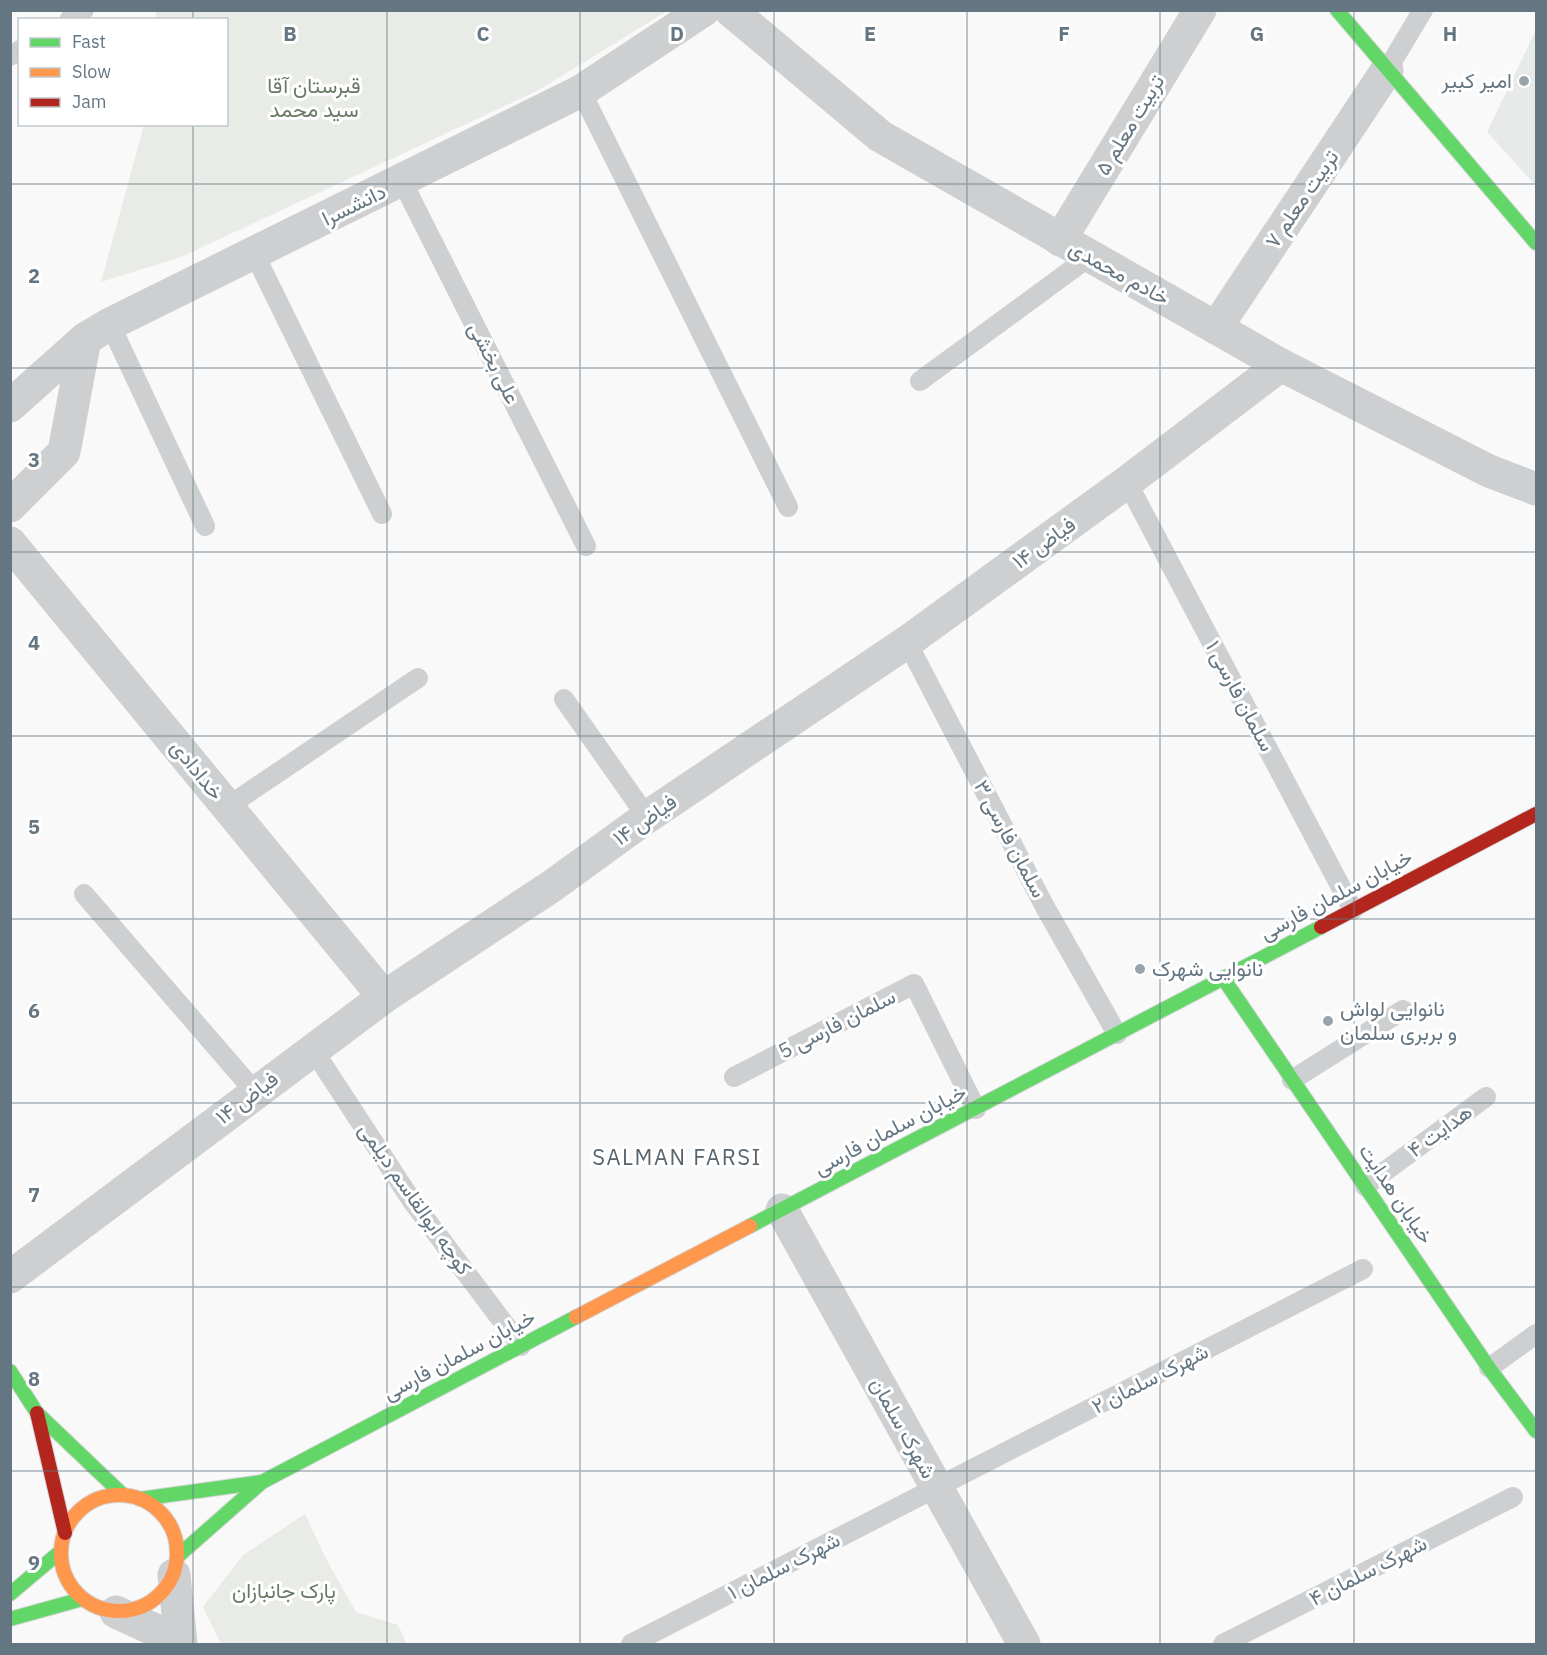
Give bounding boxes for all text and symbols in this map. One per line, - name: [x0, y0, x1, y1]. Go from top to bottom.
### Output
- legend: [18, 18, 228, 126]
- text: B: [283, 20, 297, 47]
- text: C: [476, 20, 490, 47]
- text: D: [670, 20, 684, 47]
- text: E: [864, 20, 876, 47]
- text: F: [1058, 20, 1070, 47]
- text: G: [1250, 20, 1264, 47]
- text: H: [1443, 20, 1457, 47]
- text: Fast: [72, 30, 106, 53]
- text: Slow: [72, 60, 111, 83]
- place label: امیر کبیر: [1440, 66, 1512, 94]
- street label: تربیت معلم ۵: [1088, 69, 1171, 181]
- park label: قبرستان آقا سید محمد: [267, 71, 361, 123]
- marker: امیر کبیر: [1517, 74, 1531, 88]
- text: Jam: [72, 90, 107, 113]
- street label: تربیت معلم ۷: [1258, 144, 1345, 254]
- street label: دانشسرا: [317, 177, 390, 232]
- street label: خادم محمدی: [1064, 233, 1175, 312]
- text: 2: [28, 262, 40, 289]
- street label: علی بخشی: [462, 317, 527, 408]
- text: 3: [28, 446, 40, 473]
- street label: فیاض ۱۴: [1006, 510, 1081, 575]
- text: 4: [28, 629, 40, 656]
- street label: سلمان فارسی ۱: [1200, 635, 1282, 756]
- street label: خدادادی: [165, 733, 231, 805]
- street label: سلمان فارسی ۳: [968, 775, 1054, 902]
- street label: فیاض ۱۴: [607, 787, 682, 851]
- text: 5: [28, 813, 40, 840]
- street label: خیابان سلمان فارسی: [1254, 842, 1417, 946]
- place label: نانوایی شهرک: [1152, 954, 1263, 982]
- marker: نانوایی شهرک: [1133, 962, 1147, 976]
- street label: سلمان فارسی 5: [773, 982, 900, 1065]
- place label: نانوایی لواش و بربری سلمان: [1340, 994, 1457, 1046]
- text: 6: [28, 997, 40, 1024]
- marker: نانوایی لواش و بربری سلمان: [1321, 1014, 1335, 1028]
- street label: فیاض ۱۴: [209, 1064, 284, 1130]
- street label: خیابان سلمان فارسی: [808, 1077, 971, 1181]
- street label: هدایت ۴: [1401, 1097, 1477, 1163]
- street label: کوچه ابوالقاسم دیلمی: [352, 1117, 479, 1281]
- street label: خیابان هدایت: [1353, 1138, 1441, 1249]
- district label: SALMAN FARSI: [592, 1142, 762, 1171]
- text: 7: [28, 1181, 40, 1208]
- street label: خیابان سلمان فارسی: [377, 1302, 540, 1406]
- street label: شهرک سلمان ۲: [1086, 1337, 1213, 1420]
- text: 8: [28, 1365, 40, 1392]
- street label: شهرک سلمان: [865, 1372, 943, 1483]
- street label: شهرک سلمان ۱: [723, 1525, 844, 1605]
- street label: شهرک سلمان ۴: [1304, 1528, 1431, 1612]
- text: 9: [28, 1549, 40, 1576]
- park label: پارک جانبازان: [232, 1576, 336, 1605]

